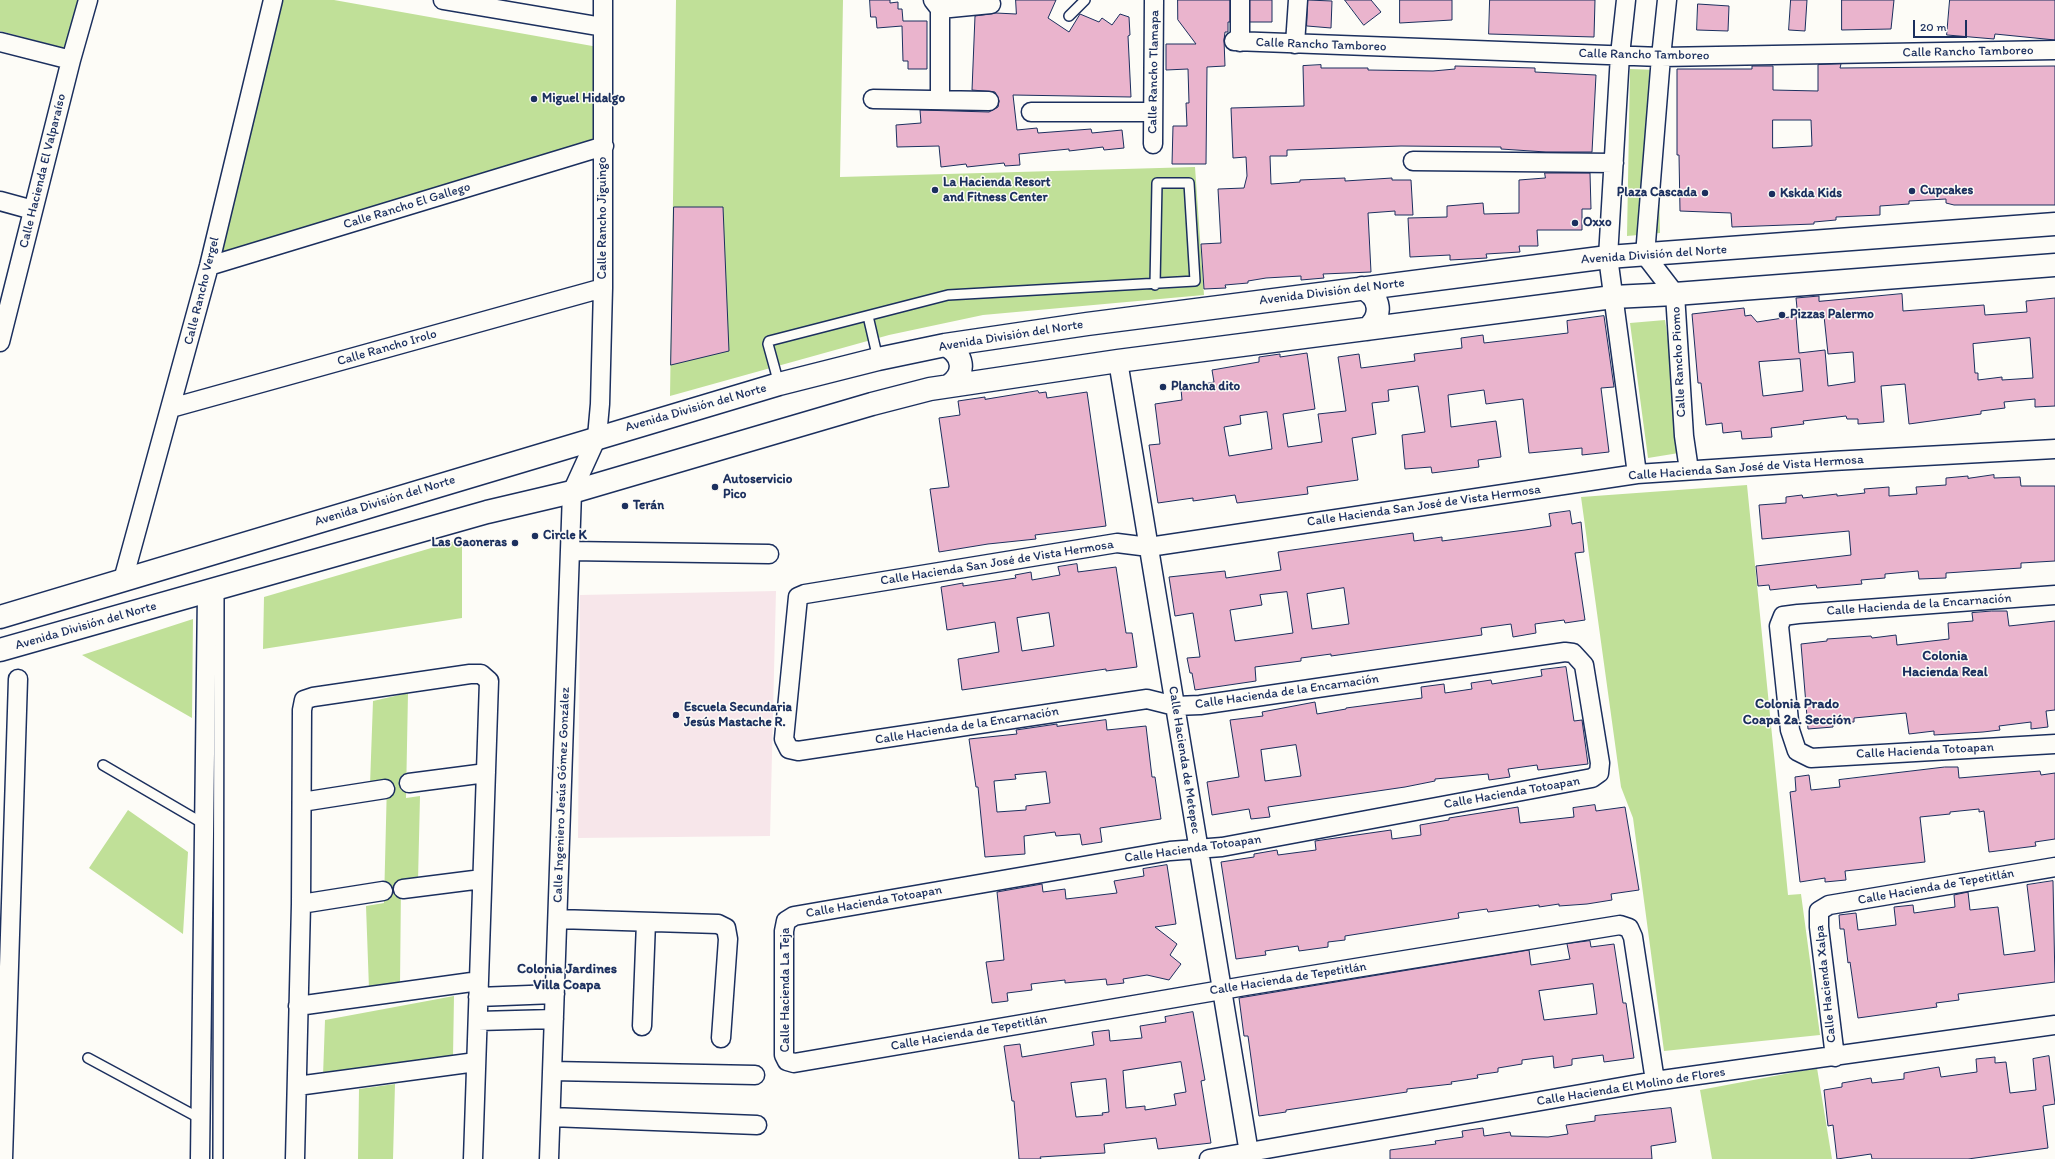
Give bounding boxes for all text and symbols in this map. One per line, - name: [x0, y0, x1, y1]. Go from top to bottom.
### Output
- street label: Calle Rancho Tlamapa: [1145, 10, 1163, 134]
- scale bar: [1915, 12, 1969, 38]
- text: 20 m: [1920, 20, 1947, 34]
- street label: Calle Rancho Tamboreo: [1255, 35, 1387, 55]
- street label: Calle Rancho Tamboreo: [1902, 43, 2034, 61]
- street label: Calle Rancho Tamboreo: [1578, 46, 1710, 64]
- place label: Miguel Hidalgo: [542, 91, 625, 107]
- street label: Calle Hacienda El Valparaíso: [16, 92, 70, 250]
- marker: Miguel Hidalgo: [529, 94, 539, 104]
- street label: Calle Rancho Jiguingo: [595, 157, 611, 279]
- place label: La Hacienda Resort and Fitness Center: [943, 175, 1051, 206]
- street label: Calle Rancho El Gallego: [341, 179, 473, 233]
- place label: Cupcakes: [1920, 183, 1973, 199]
- marker: La Hacienda Resort and Fitness Center: [930, 185, 940, 195]
- place label: Plaza Cascada: [1617, 185, 1697, 201]
- place label: Kskda Kids: [1780, 186, 1842, 202]
- marker: Cupcakes: [1907, 186, 1917, 196]
- marker: Plaza Cascada: [1700, 188, 1710, 198]
- marker: Kskda Kids: [1767, 189, 1777, 199]
- place label: Oxxo: [1583, 215, 1612, 231]
- marker: Oxxo: [1570, 218, 1580, 228]
- street label: Calle Rancho Vergel: [181, 235, 223, 347]
- street label: Avenida División del Norte: [1581, 242, 1727, 268]
- street label: Avenida División del Norte: [1258, 275, 1406, 309]
- street label: Calle Rancho Piomo: [1668, 306, 1690, 418]
- place label: Pizzas Palermo: [1790, 307, 1874, 323]
- marker: Pizzas Palermo: [1777, 310, 1787, 320]
- street label: Avenida División del Norte: [938, 317, 1084, 355]
- street label: Calle Rancho Irolo: [335, 326, 439, 370]
- place label: Plancha dito: [1171, 379, 1240, 395]
- street label: Avenida División del Norte: [624, 380, 768, 436]
- marker: Plancha dito: [1158, 382, 1168, 392]
- street label: Calle Hacienda San José de Vista Hermosa: [1628, 452, 1864, 484]
- street label: Avenida División del Norte: [313, 472, 457, 530]
- place label: Autoservicio Pico: [723, 472, 792, 503]
- marker: Autoservicio Pico: [710, 482, 720, 492]
- street label: Calle Hacienda San José de Vista Hermosa: [1306, 482, 1542, 530]
- place label: Terán: [633, 498, 664, 514]
- marker: Terán: [620, 501, 630, 511]
- place label: Circle K: [543, 528, 587, 544]
- marker: Circle K: [530, 531, 540, 541]
- place label: Las Gaoneras: [431, 535, 507, 551]
- street label: Calle Hacienda San José de Vista Hermosa: [879, 537, 1115, 589]
- marker: Las Gaoneras: [510, 538, 520, 548]
- street label: Calle Hacienda de la Encarnación: [1826, 591, 2012, 619]
- street label: Avenida División del Norte: [14, 598, 158, 654]
- district label: Colonia Hacienda Real: [1902, 648, 1988, 680]
- street label: Calle Hacienda de la Encarnación: [1194, 671, 1380, 713]
- street label: Calle Hacienda de Metepec: [1165, 685, 1203, 835]
- street label: Calle Ingeniero Jesús Gómez González: [550, 687, 574, 903]
- district label: Colonia Prado Coapa 2a. Sección: [1743, 696, 1851, 728]
- place label: Escuela Secundaria Jesús Mastache R.: [684, 700, 792, 731]
- street label: Calle Hacienda de la Encarnación: [874, 704, 1060, 748]
- marker: Escuela Secundaria Jesús Mastache R.: [671, 710, 681, 720]
- street label: Calle Hacienda Totoapan: [1856, 740, 1994, 762]
- street label: Calle Hacienda Totoapan: [1443, 773, 1581, 813]
- street label: Calle Hacienda Totoapan: [1124, 832, 1262, 866]
- street label: Calle Hacienda de Tepetitlán: [1857, 866, 2015, 908]
- street label: Calle Hacienda Totoapan: [805, 882, 943, 922]
- street label: Calle Hacienda Xalpa: [1812, 924, 1840, 1044]
- street label: Calle Hacienda La Teja: [778, 928, 794, 1052]
- street label: Calle Hacienda de Tepetitlán: [1208, 959, 1368, 999]
- district label: Colonia Jardines Villa Coapa: [517, 961, 617, 994]
- street label: Calle Hacienda de Tepetitlán: [890, 1012, 1048, 1054]
- street label: Calle Hacienda El Molino de Flores: [1535, 1064, 1727, 1110]

